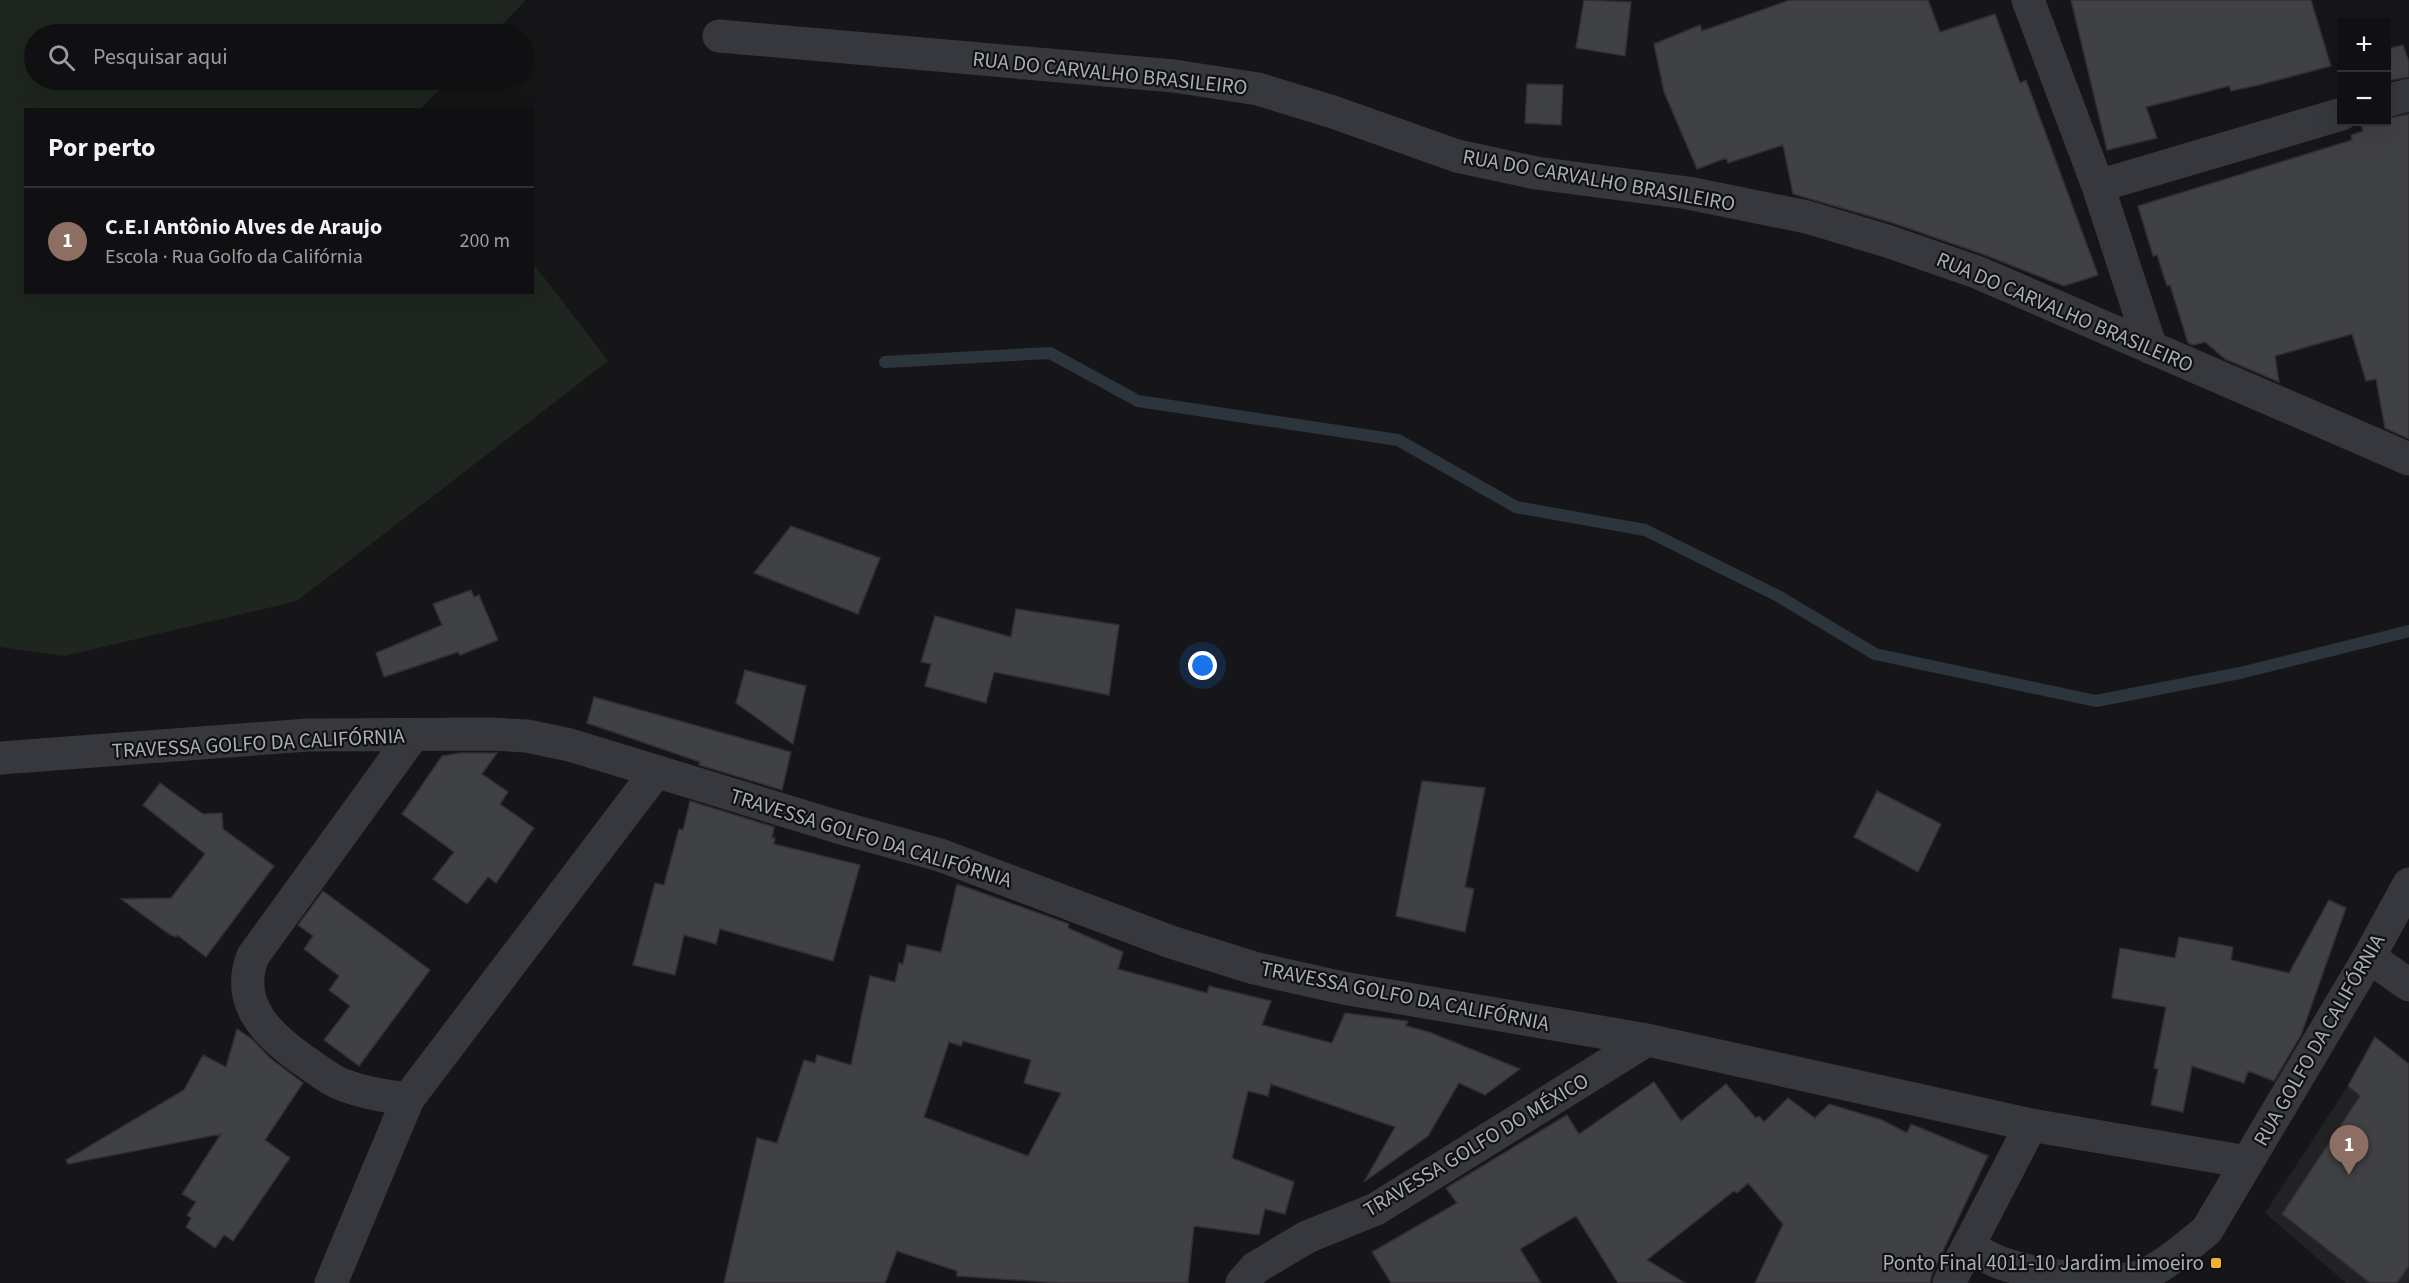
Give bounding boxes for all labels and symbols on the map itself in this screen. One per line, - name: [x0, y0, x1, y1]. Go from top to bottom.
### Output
- street label: RUA DO CARVALHO BRASILEIRO: [971, 44, 1249, 102]
- street label: RUA DO CARVALHO BRASILEIRO: [1460, 141, 1738, 219]
- street label: RUA DO CARVALHO BRASILEIRO: [1932, 244, 2198, 380]
- your location: [1188, 651, 1217, 680]
- street label: TRAVESSA GOLFO DA CALIFÓRNIA: [111, 720, 406, 766]
- street label: TRAVESSA GOLFO DA CALIFÓRNIA: [726, 781, 1016, 895]
- street label: RUA GOLFO DA CALIFÓRNIA: [2246, 928, 2392, 1151]
- street label: TRAVESSA GOLFO DA CALIFÓRNIA: [1258, 953, 1552, 1039]
- street label: TRAVESSA GOLFO DO MÉXICO: [1358, 1066, 1594, 1224]
- pin: 1: [2330, 1126, 2368, 1175]
- place label: Ponto Final 4011-10 Jardim Limoeiro: [1882, 1248, 2204, 1278]
- marker: Ponto Final 4011-10 Jardim Limoeiro: [2209, 1256, 2223, 1270]

